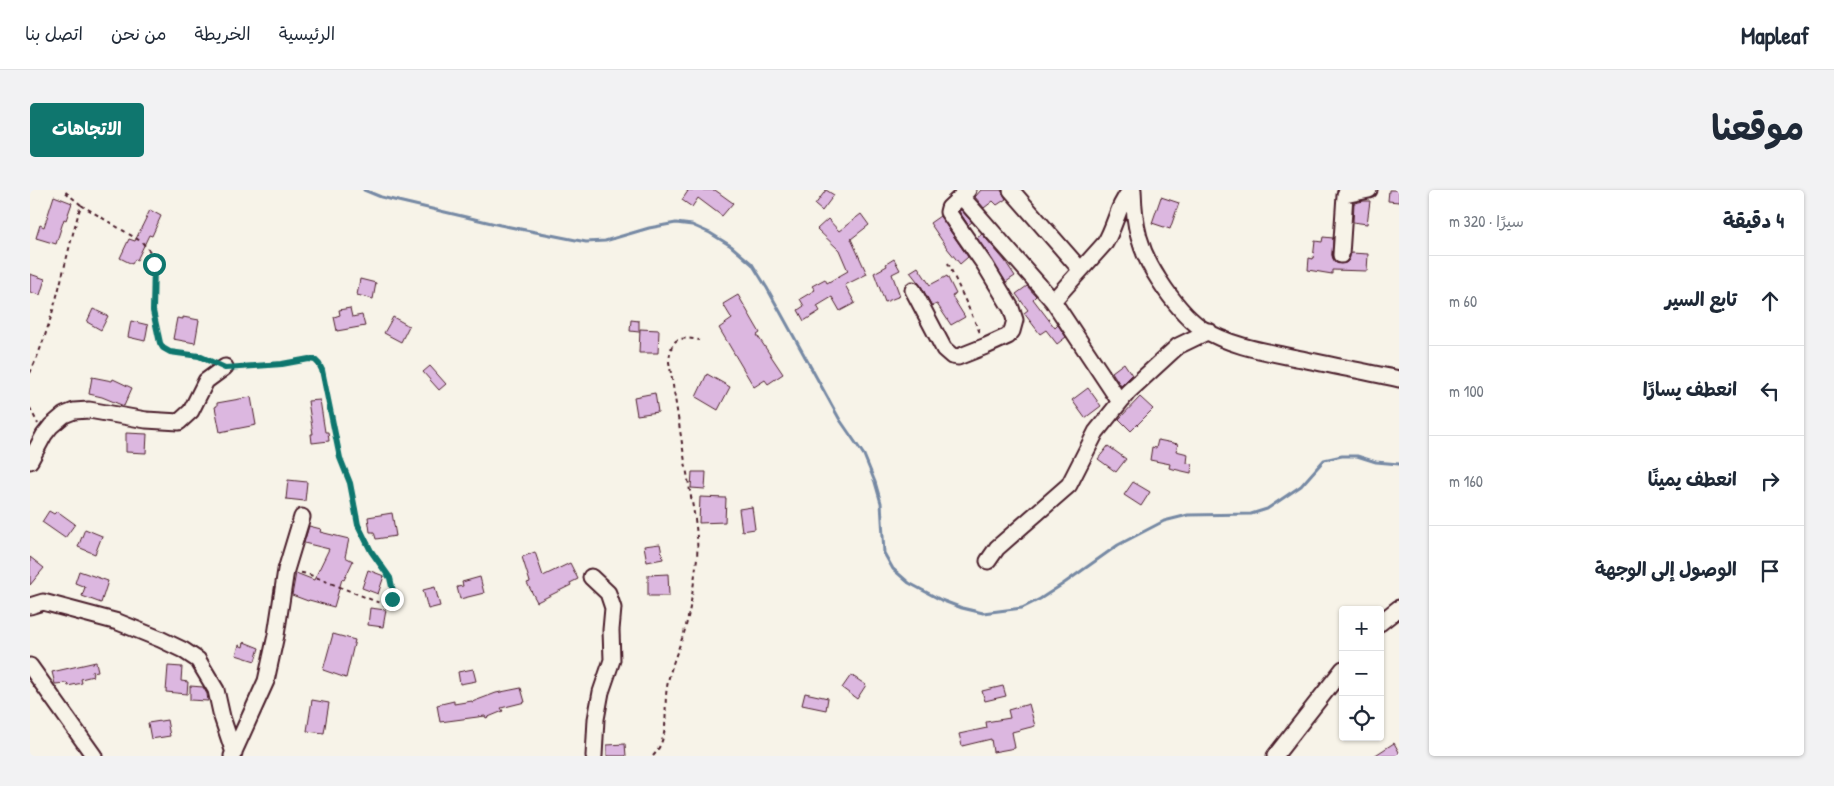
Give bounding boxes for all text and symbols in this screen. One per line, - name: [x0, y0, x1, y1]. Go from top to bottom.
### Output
- text: Mapleaf: [1741, 19, 1809, 51]
- text: اتصل بنا: [25, 21, 83, 46]
- text: من نحن: [111, 21, 167, 46]
- text: الخريطة: [195, 21, 251, 46]
- text: الرئيسية: [279, 21, 335, 46]
- button: الاتجاهات: [30, 103, 144, 157]
- text: موقعنا: [1711, 104, 1804, 151]
- text: 4 دقيقة: [1723, 206, 1784, 235]
- text: سيرًا · 320 m: [1449, 210, 1524, 232]
- route start: [143, 253, 166, 276]
- text: تابع السير: [1665, 286, 1737, 312]
- icon: ahead: [1756, 287, 1784, 315]
- text: 60 m: [1449, 290, 1477, 312]
- text: انعطف يسارًا: [1643, 376, 1737, 402]
- icon: left: [1756, 377, 1784, 405]
- text: 100 m: [1449, 380, 1484, 402]
- text: انعطف يمينًا: [1648, 466, 1737, 492]
- icon: right: [1756, 467, 1784, 495]
- text: 160 m: [1449, 470, 1483, 492]
- text: الوصول إلى الوجهة: [1595, 556, 1737, 582]
- icon: arrive: [1756, 557, 1784, 585]
- route end: [381, 588, 404, 611]
- map controls: [1339, 606, 1384, 741]
- button: +: [1339, 606, 1384, 651]
- button: −: [1339, 651, 1384, 696]
- button: locate: [1339, 696, 1384, 741]

